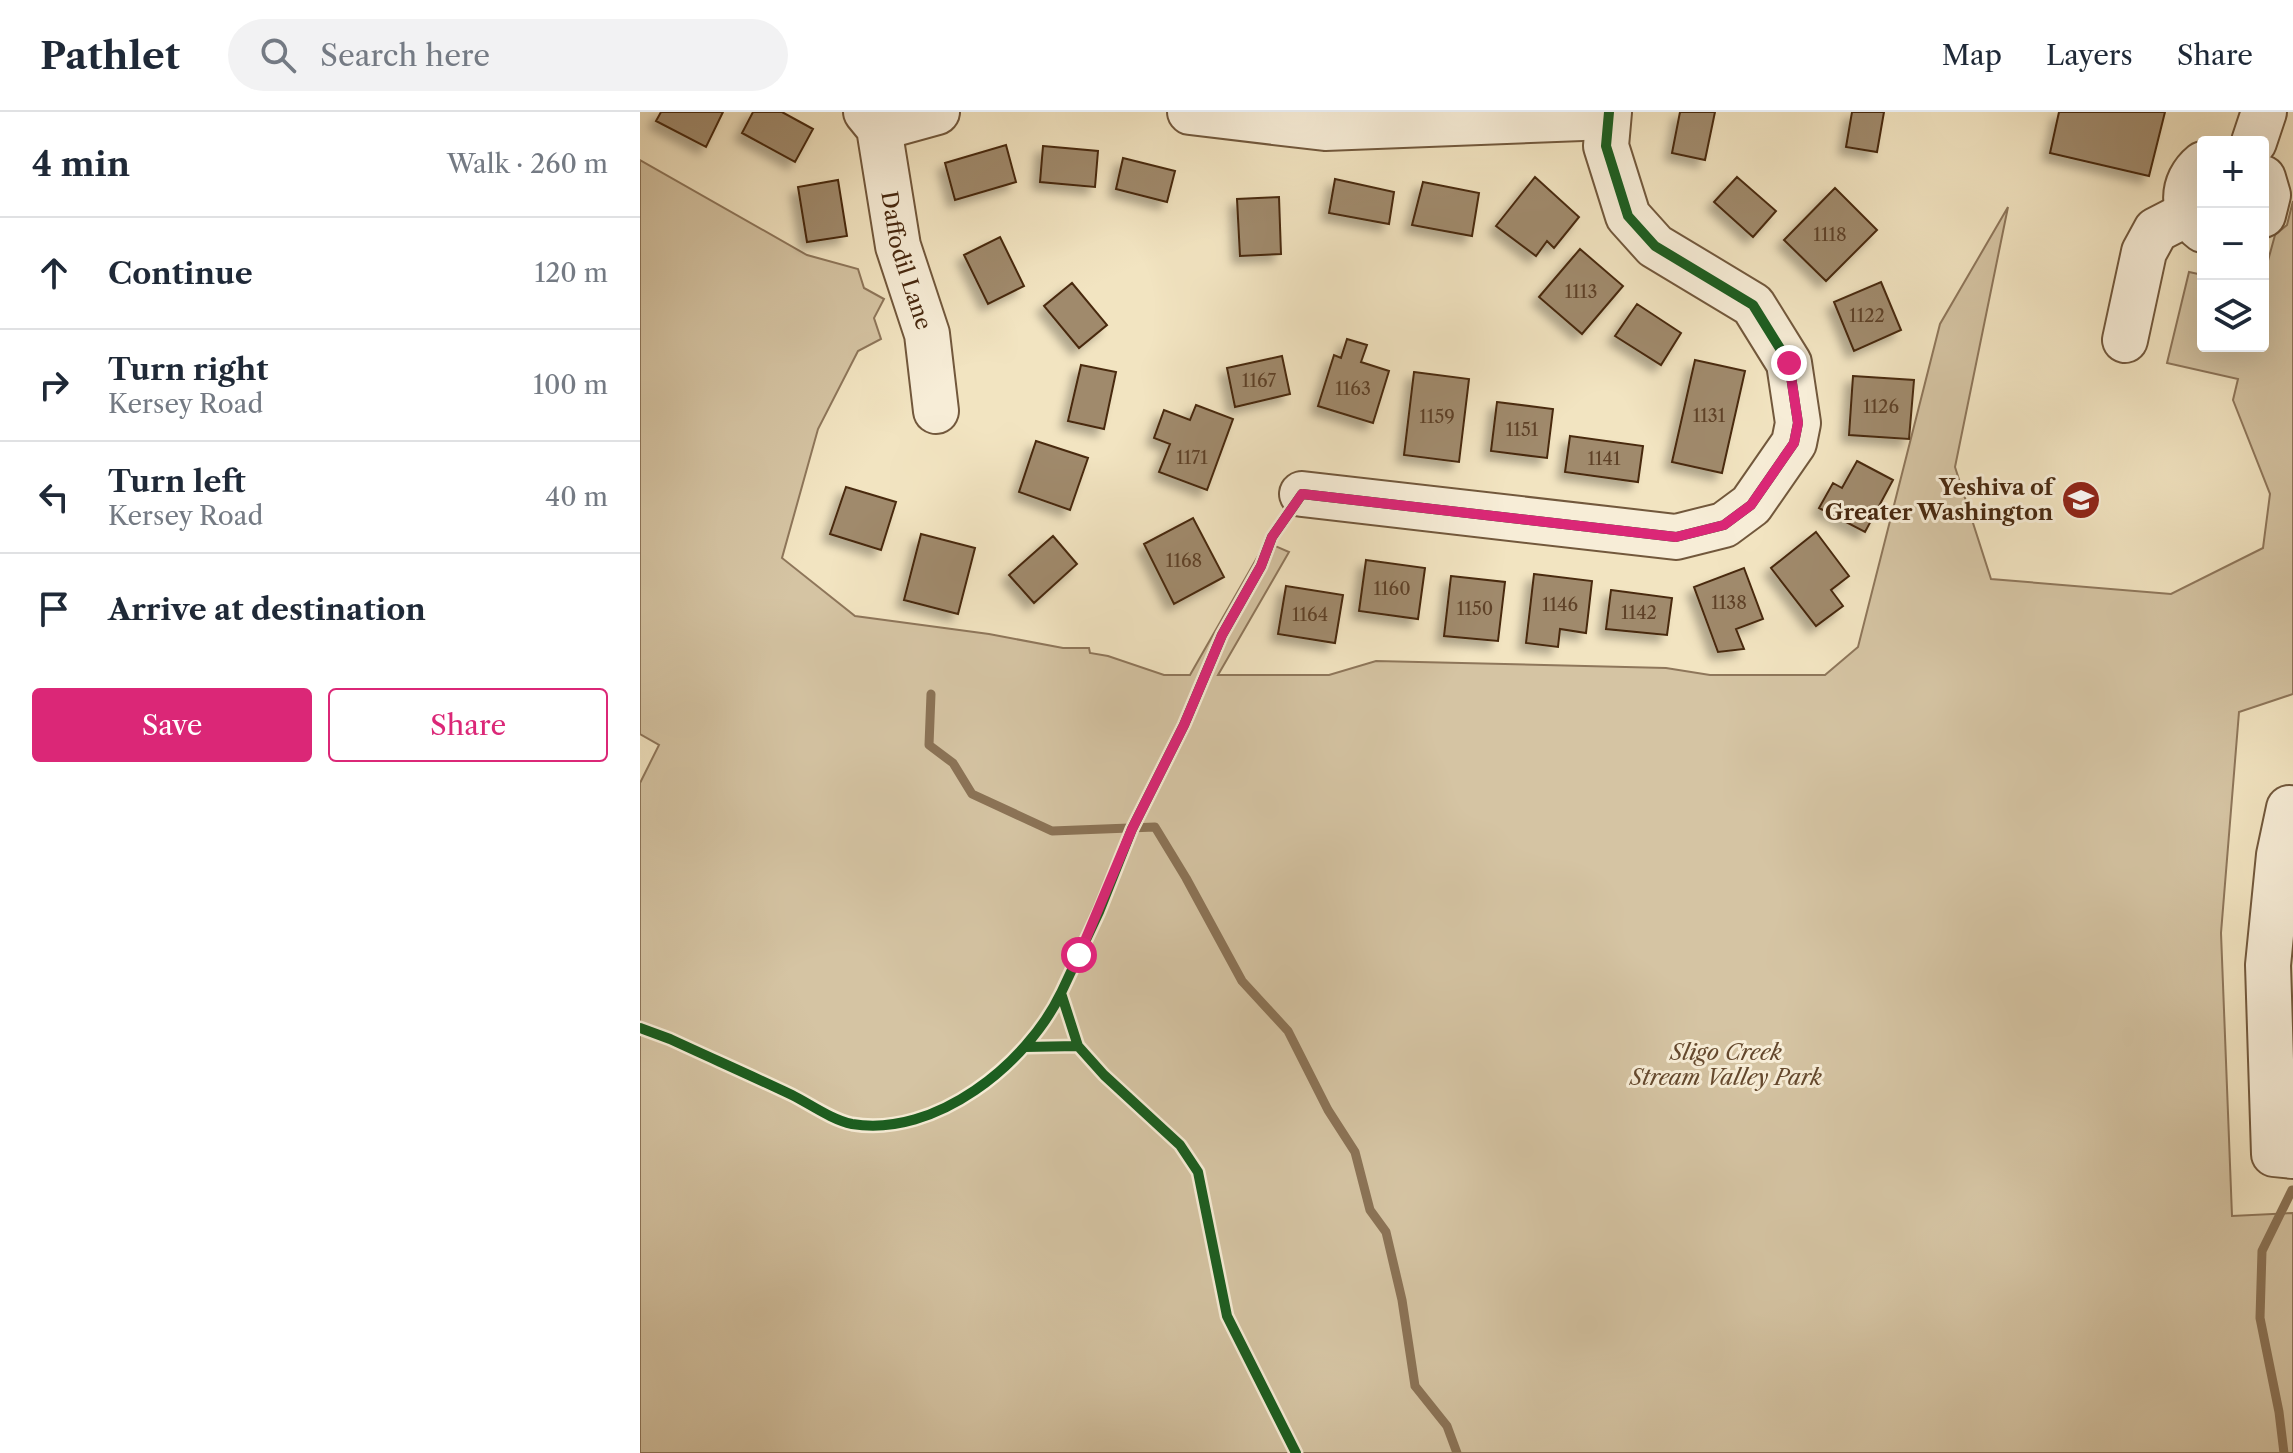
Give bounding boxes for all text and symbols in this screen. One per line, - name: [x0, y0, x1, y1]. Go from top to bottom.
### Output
- search box: [228, 19, 788, 91]
- text: Pathlet: [40, 32, 180, 79]
- icon: search: [256, 33, 300, 77]
- text: Search here: [320, 37, 490, 74]
- text: Map: [1942, 38, 2002, 72]
- text: Layers: [2046, 38, 2133, 72]
- text: Share: [2177, 38, 2253, 72]
- map controls: [2197, 136, 2269, 352]
- button: +: [2197, 136, 2269, 208]
- text: 4 min: [32, 143, 130, 185]
- text: Walk · 260 m: [447, 148, 608, 180]
- street label: Daffodil Lane: [876, 189, 938, 333]
- button: −: [2197, 208, 2269, 280]
- house number: 1118: [1813, 224, 1847, 246]
- icon: ahead: [32, 251, 76, 295]
- text: Continue: [108, 255, 253, 292]
- text: 120 m: [534, 257, 608, 289]
- button: layers: [2197, 280, 2269, 352]
- house number: 1113: [1565, 281, 1597, 303]
- house number: 1122: [1849, 305, 1885, 327]
- route end: [1771, 345, 1807, 381]
- text: Turn right: [108, 351, 268, 388]
- icon: right: [32, 363, 76, 407]
- text: 100 m: [533, 369, 608, 401]
- house number: 1167: [1242, 370, 1276, 392]
- house number: 1163: [1335, 378, 1371, 400]
- text: Kersey Road: [108, 388, 263, 420]
- house number: 1126: [1863, 396, 1899, 418]
- house number: 1131: [1693, 405, 1726, 427]
- house number: 1159: [1419, 406, 1455, 428]
- house number: 1151: [1506, 419, 1539, 441]
- house number: 1171: [1176, 447, 1208, 469]
- house number: 1141: [1587, 448, 1621, 470]
- text: Turn left: [108, 463, 245, 500]
- place label: Yeshiva of Greater Washington: [1825, 474, 2056, 526]
- icon: left: [32, 475, 76, 519]
- school or university icon: Yeshiva of Greater Washington: [2060, 479, 2102, 521]
- text: 40 m: [545, 481, 608, 513]
- text: Kersey Road: [108, 500, 263, 532]
- house number: 1168: [1166, 550, 1202, 572]
- house number: 1160: [1373, 578, 1411, 600]
- icon: arrive: [32, 587, 76, 631]
- text: Arrive at destination: [108, 591, 426, 628]
- house number: 1138: [1711, 592, 1747, 614]
- house number: 1146: [1542, 594, 1578, 616]
- house number: 1150: [1457, 598, 1493, 620]
- house number: 1142: [1621, 602, 1657, 624]
- house number: 1164: [1292, 604, 1328, 626]
- button: Save: [32, 688, 312, 762]
- button: Share: [328, 688, 608, 762]
- route start: [1061, 937, 1097, 973]
- park label: Sligo Creek Stream Valley Park: [1628, 1039, 1823, 1091]

